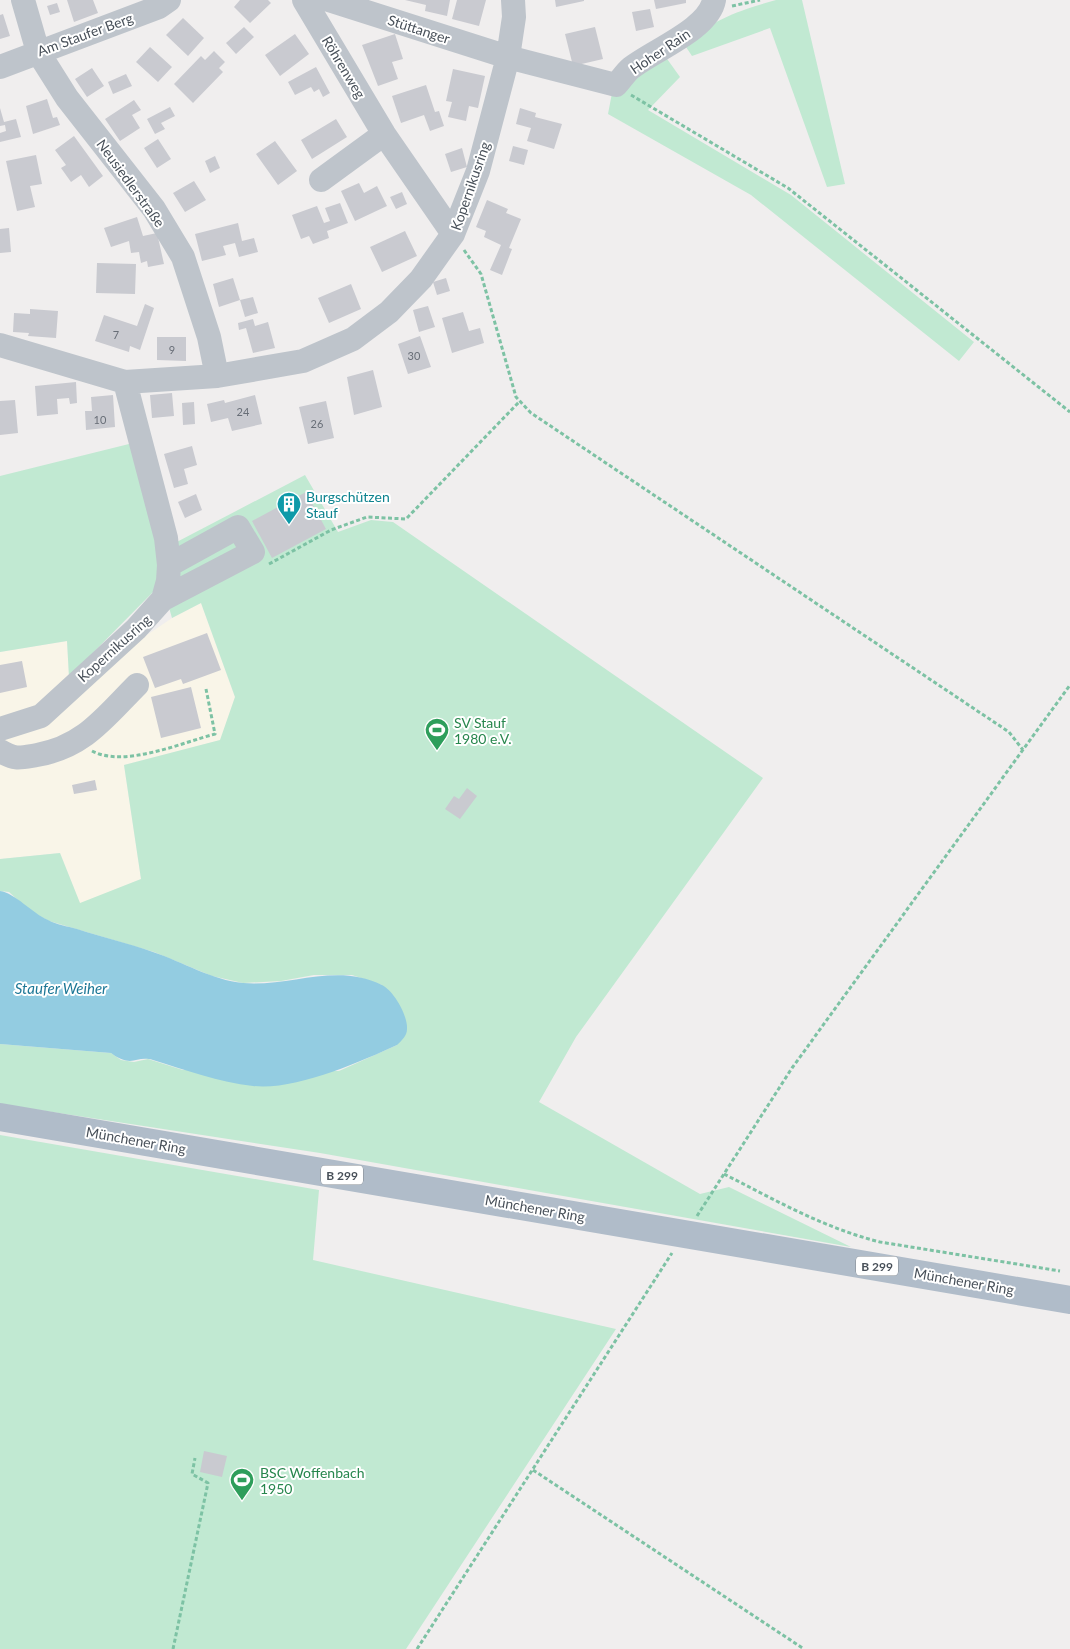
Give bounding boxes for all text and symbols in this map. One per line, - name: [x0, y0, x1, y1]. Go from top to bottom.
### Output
- street label: Am Staufer Berg: [35, 9, 135, 59]
- street label: Stüttanger: [386, 11, 452, 47]
- street label: Hoher Rain: [627, 25, 693, 77]
- street label: Röhrenweg: [319, 33, 369, 101]
- street label: Neusiedlerstraße: [93, 136, 169, 230]
- street label: Kopernikusring: [447, 139, 493, 233]
- house number: 7: [113, 328, 119, 341]
- house number: 9: [169, 343, 175, 356]
- house number: 30: [408, 349, 421, 362]
- house number: 24: [237, 405, 250, 418]
- house number: 10: [94, 413, 107, 426]
- house number: 26: [311, 417, 323, 430]
- place label: Burgschützen Stauf: [306, 488, 390, 521]
- building icon: Burgschützen Stauf: [276, 491, 302, 525]
- street label: Kopernikusring: [74, 611, 154, 685]
- place label: SV Stauf 1980 e.V.: [454, 714, 511, 747]
- sports icon: SV Stauf 1980 e.V.: [424, 717, 450, 751]
- water label: Staufer Weiher: [15, 979, 108, 997]
- street label: Münchener Ring: [85, 1123, 187, 1157]
- road number: B 299: [321, 1166, 363, 1184]
- street label: Münchener Ring: [484, 1191, 586, 1225]
- road number: B 299: [856, 1256, 898, 1276]
- street label: Münchener Ring: [913, 1264, 1015, 1298]
- place label: BSC Woffenbach 1950: [260, 1464, 364, 1497]
- sports icon: BSC Woffenbach 1950: [229, 1467, 255, 1501]

